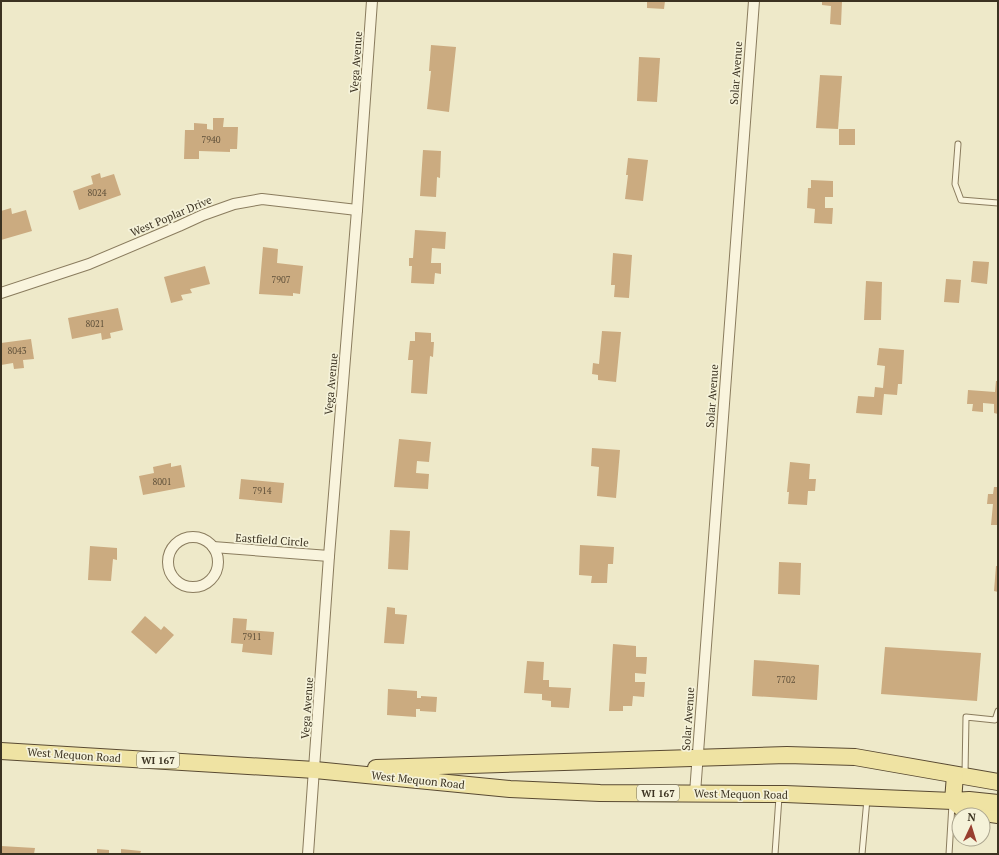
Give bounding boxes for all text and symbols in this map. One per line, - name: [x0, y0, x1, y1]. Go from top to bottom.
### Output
- street label: Vega Avenue: [347, 30, 365, 93]
- street label: Solar Avenue: [727, 40, 745, 105]
- house number: 7940: [201, 134, 221, 146]
- house number: 8024: [87, 187, 107, 199]
- street label: West Poplar Drive: [128, 192, 214, 239]
- house number: 7907: [271, 274, 291, 286]
- house number: 8021: [85, 318, 105, 330]
- house number: 8043: [7, 345, 27, 357]
- street label: Vega Avenue: [321, 352, 341, 415]
- street label: Solar Avenue: [703, 363, 721, 428]
- house number: 8001: [152, 476, 172, 488]
- house number: 7914: [252, 485, 272, 497]
- street label: Eastfield Circle: [235, 530, 310, 550]
- house number: 7911: [242, 631, 262, 643]
- house number: 7702: [776, 674, 796, 686]
- street label: Vega Avenue: [298, 676, 316, 739]
- street label: Solar Avenue: [679, 686, 697, 751]
- street label: West Mequon Road: [27, 745, 121, 765]
- road number: WI 167: [137, 752, 179, 768]
- street label: West Mequon Road: [371, 768, 465, 792]
- road number: WI 167: [637, 785, 679, 801]
- street label: West Mequon Road: [694, 786, 788, 802]
- north arrow: [951, 807, 991, 847]
- text: N: [967, 810, 977, 824]

